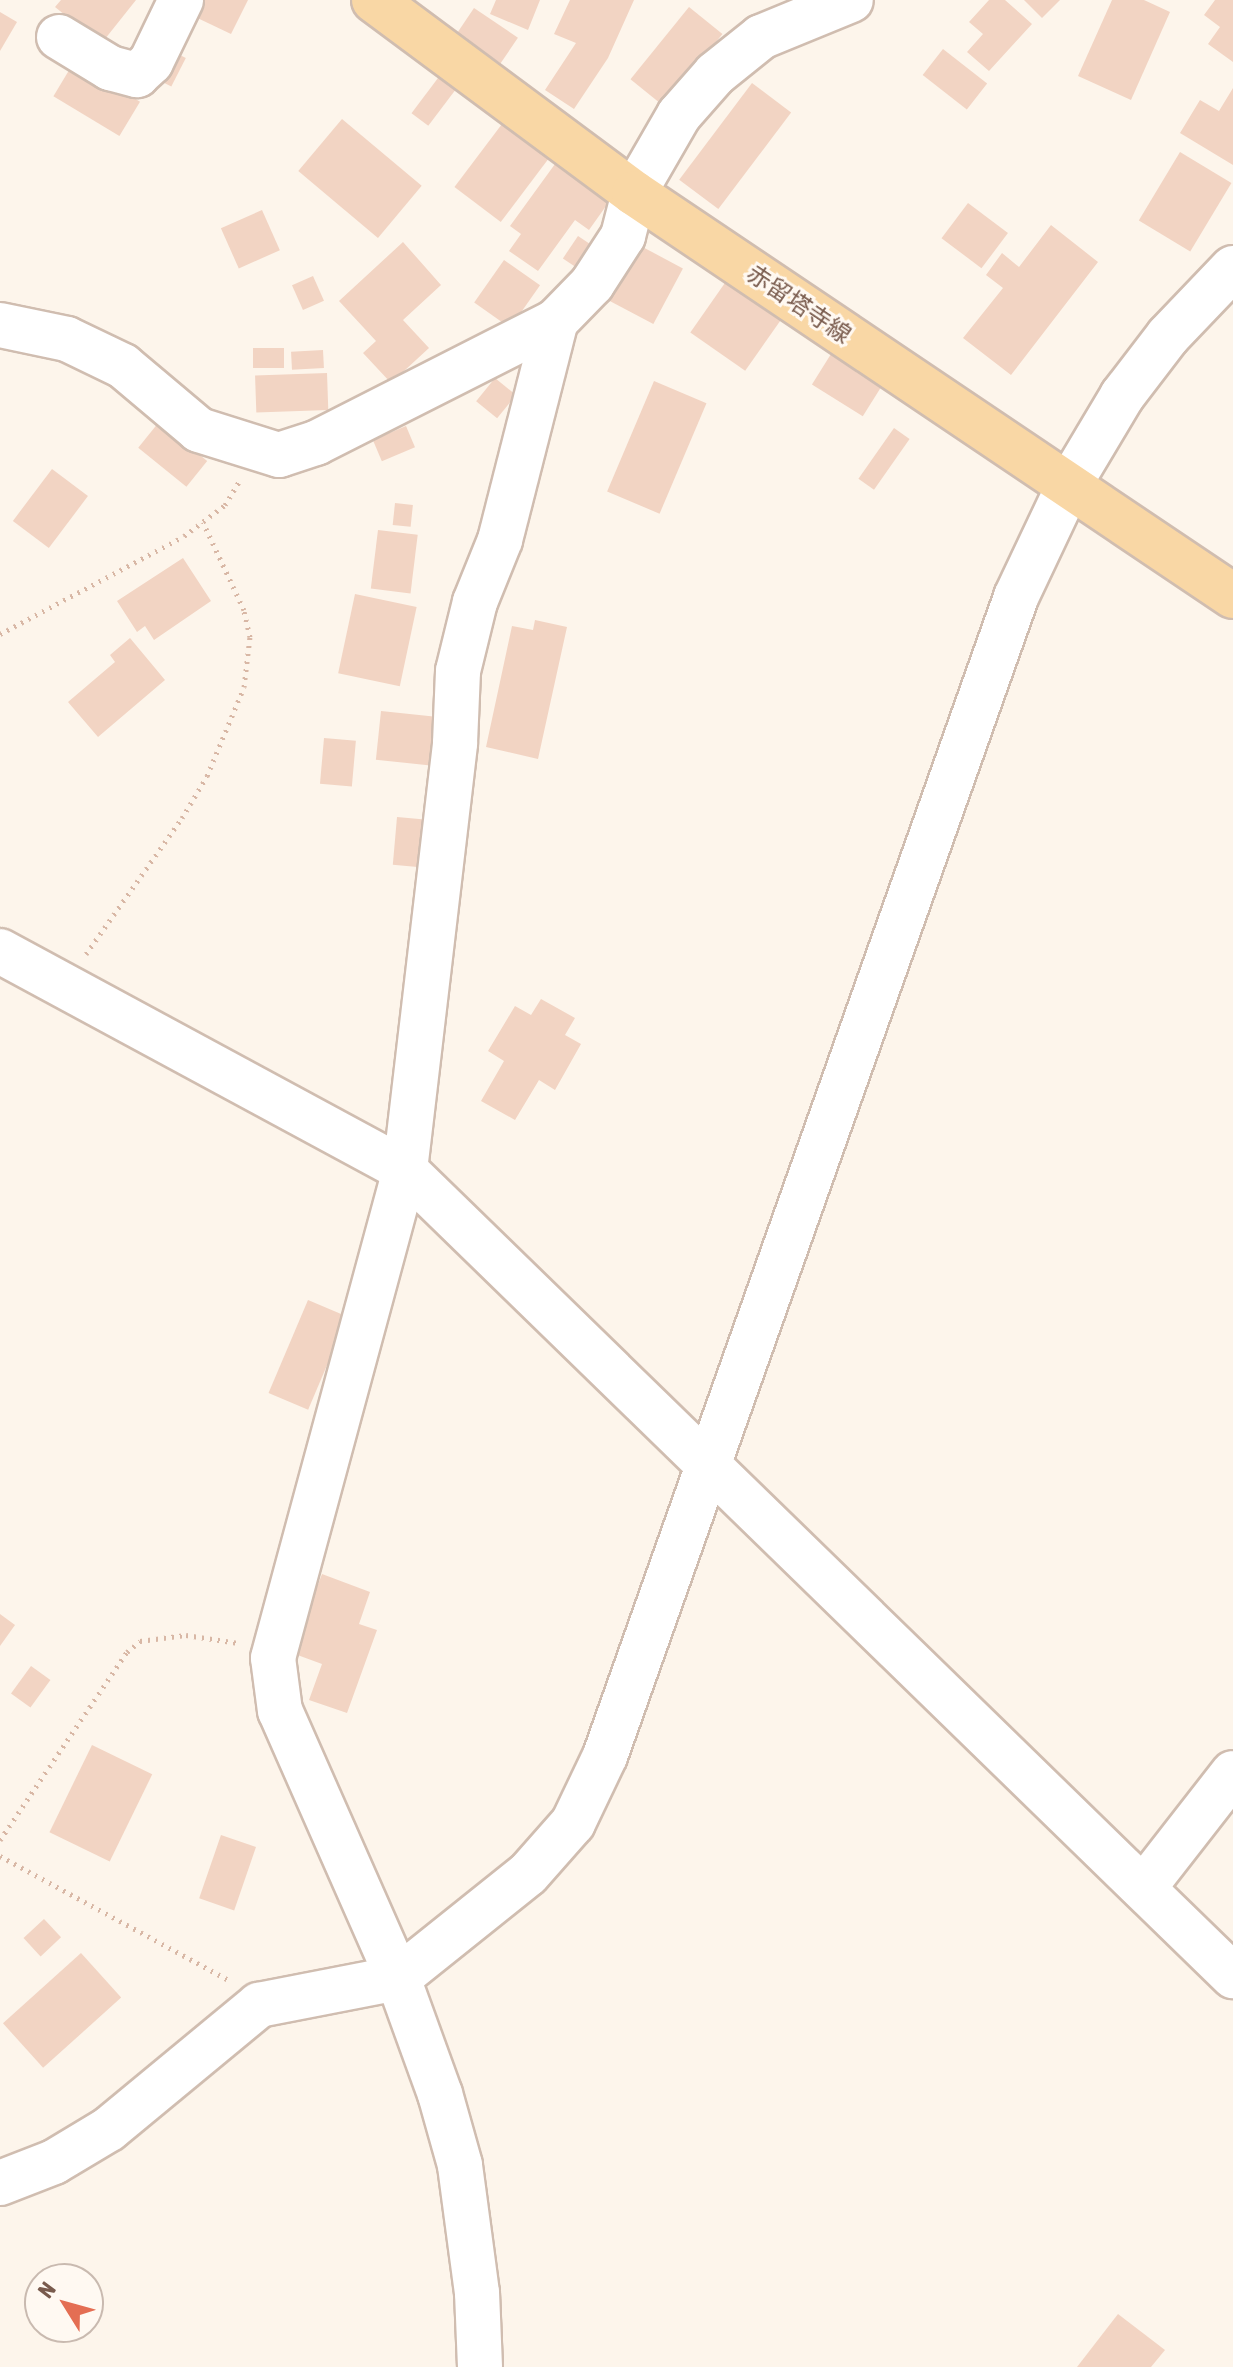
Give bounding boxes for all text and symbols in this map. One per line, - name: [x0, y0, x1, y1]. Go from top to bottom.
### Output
- street label: 赤留塔寺線: [741, 259, 857, 349]
- north arrow: [24, 2263, 104, 2343]
- text: N: [32, 2277, 61, 2303]

